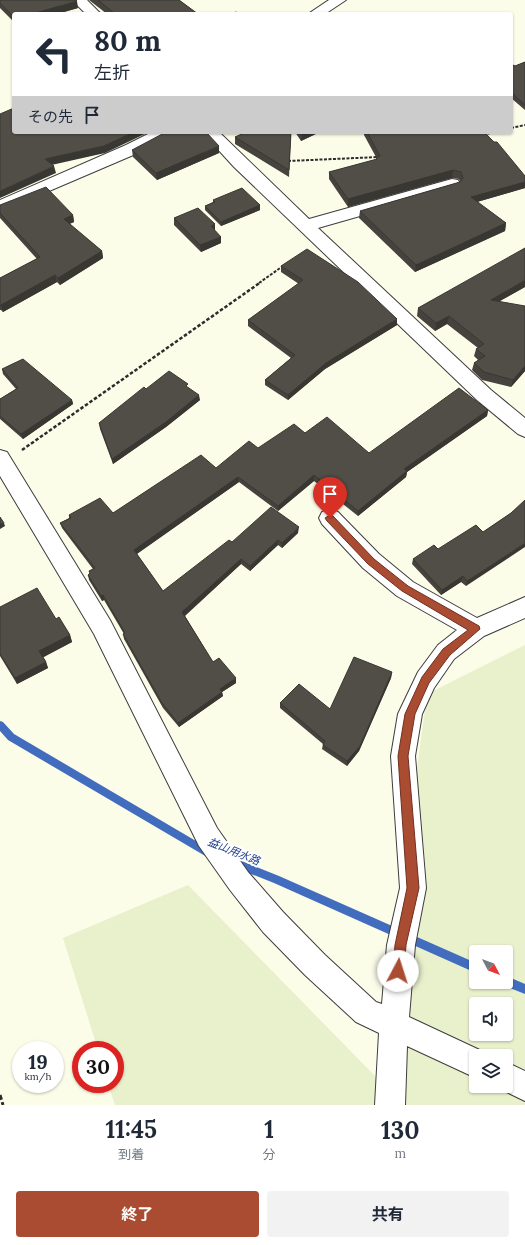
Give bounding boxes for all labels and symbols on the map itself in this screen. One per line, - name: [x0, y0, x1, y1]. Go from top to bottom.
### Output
- pin: [313, 477, 347, 518]
- water label: 益山用水路: [206, 834, 263, 868]
- north arrow: [469, 945, 513, 989]
- position arrow: [377, 950, 419, 992]
- speed limit sign: 30: [72, 1041, 124, 1093]

